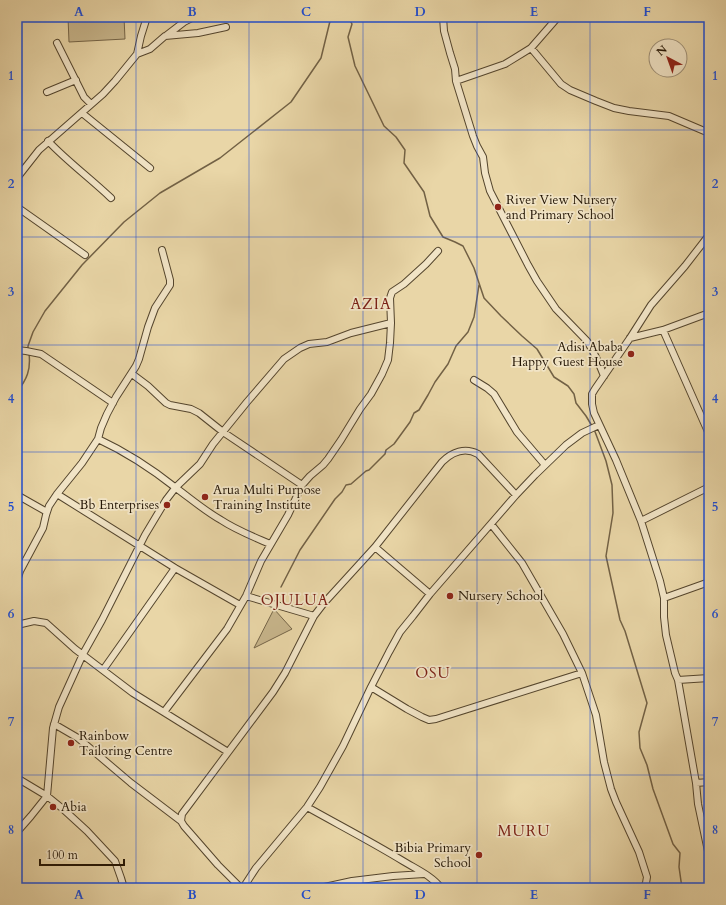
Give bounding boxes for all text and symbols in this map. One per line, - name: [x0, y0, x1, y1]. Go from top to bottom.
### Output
- text: A: [74, 3, 84, 21]
- text: B: [187, 3, 197, 21]
- text: C: [301, 3, 311, 21]
- text: D: [414, 3, 426, 21]
- text: E: [530, 3, 538, 21]
- text: F: [643, 3, 651, 21]
- north arrow: [648, 38, 688, 78]
- text: N: [653, 42, 671, 60]
- text: 1: [8, 67, 14, 85]
- text: 1: [712, 67, 718, 85]
- text: 2: [8, 175, 15, 193]
- text: 2: [712, 175, 719, 193]
- place label: River View Nursery and Primary School: [506, 191, 617, 224]
- marker: River View Nursery and Primary School: [493, 202, 503, 212]
- text: 3: [8, 283, 15, 301]
- text: 3: [712, 283, 719, 301]
- district label: AZIA: [350, 294, 392, 314]
- place label: Adisi Ababa Happy Guest House: [512, 338, 623, 371]
- marker: Adisi Ababa Happy Guest House: [626, 349, 636, 359]
- text: 4: [8, 390, 15, 408]
- text: 4: [712, 390, 719, 408]
- place label: Arua Multi Purpose Training Institute: [213, 481, 321, 514]
- marker: Arua Multi Purpose Training Institute: [200, 492, 210, 502]
- place label: Bb Enterprises: [80, 496, 159, 514]
- text: 5: [8, 498, 14, 516]
- text: 5: [712, 498, 718, 516]
- marker: Bb Enterprises: [162, 500, 172, 510]
- place label: Nursery School: [458, 587, 544, 605]
- district label: OJULUA: [261, 590, 329, 610]
- marker: Nursery School: [445, 591, 455, 601]
- text: 6: [8, 605, 15, 623]
- text: 6: [712, 605, 719, 623]
- district label: OSU: [415, 663, 451, 683]
- text: 7: [8, 713, 15, 731]
- text: 7: [712, 713, 719, 731]
- place label: Rainbow Tailoring Centre: [79, 727, 173, 760]
- marker: Rainbow Tailoring Centre: [66, 738, 76, 748]
- place label: Abia: [61, 798, 87, 816]
- marker: Abia: [48, 802, 58, 812]
- text: 8: [8, 821, 14, 839]
- district label: MURU: [497, 821, 551, 841]
- text: 8: [712, 821, 718, 839]
- place label: Bibia Primary School: [394, 839, 472, 872]
- scale bar: [40, 841, 124, 867]
- text: 100 m: [46, 847, 79, 863]
- marker: Bibia Primary School: [474, 850, 484, 860]
- text: A: [74, 886, 84, 904]
- text: B: [187, 886, 197, 904]
- text: C: [301, 886, 311, 904]
- text: D: [414, 886, 426, 904]
- text: E: [530, 886, 538, 904]
- text: F: [643, 886, 651, 904]

